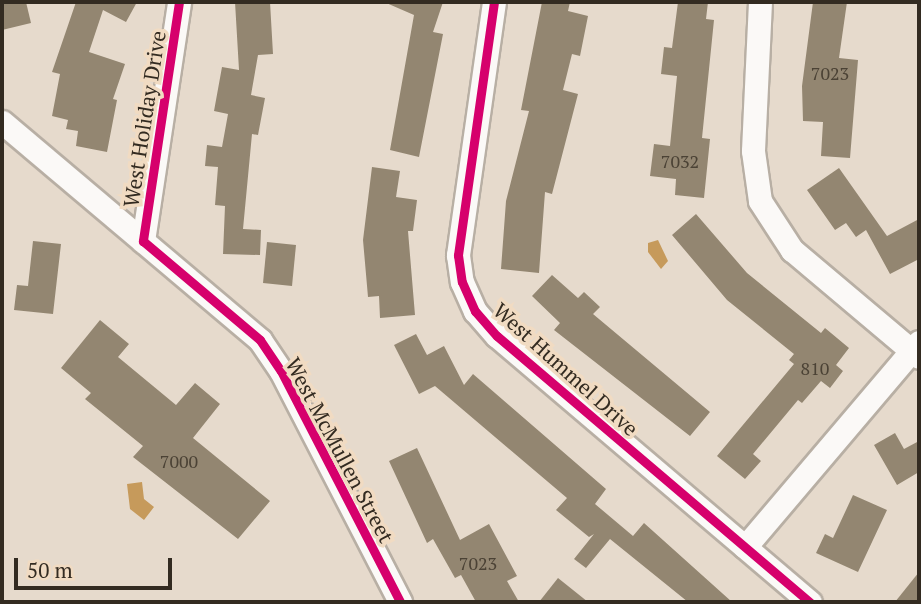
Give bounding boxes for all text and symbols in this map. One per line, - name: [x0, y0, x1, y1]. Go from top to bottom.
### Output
- street label: West Holiday Drive: [118, 29, 170, 209]
- house number: 7023: [811, 62, 849, 84]
- house number: 7032: [661, 150, 699, 172]
- street label: West Hummel Drive: [488, 297, 644, 441]
- street label: West McMullen Street: [281, 353, 399, 547]
- house number: 810: [801, 357, 829, 379]
- house number: 7000: [160, 450, 198, 472]
- scale bar: [18, 544, 175, 588]
- house number: 7023: [459, 552, 497, 574]
- text: 50 m: [27, 556, 73, 584]

